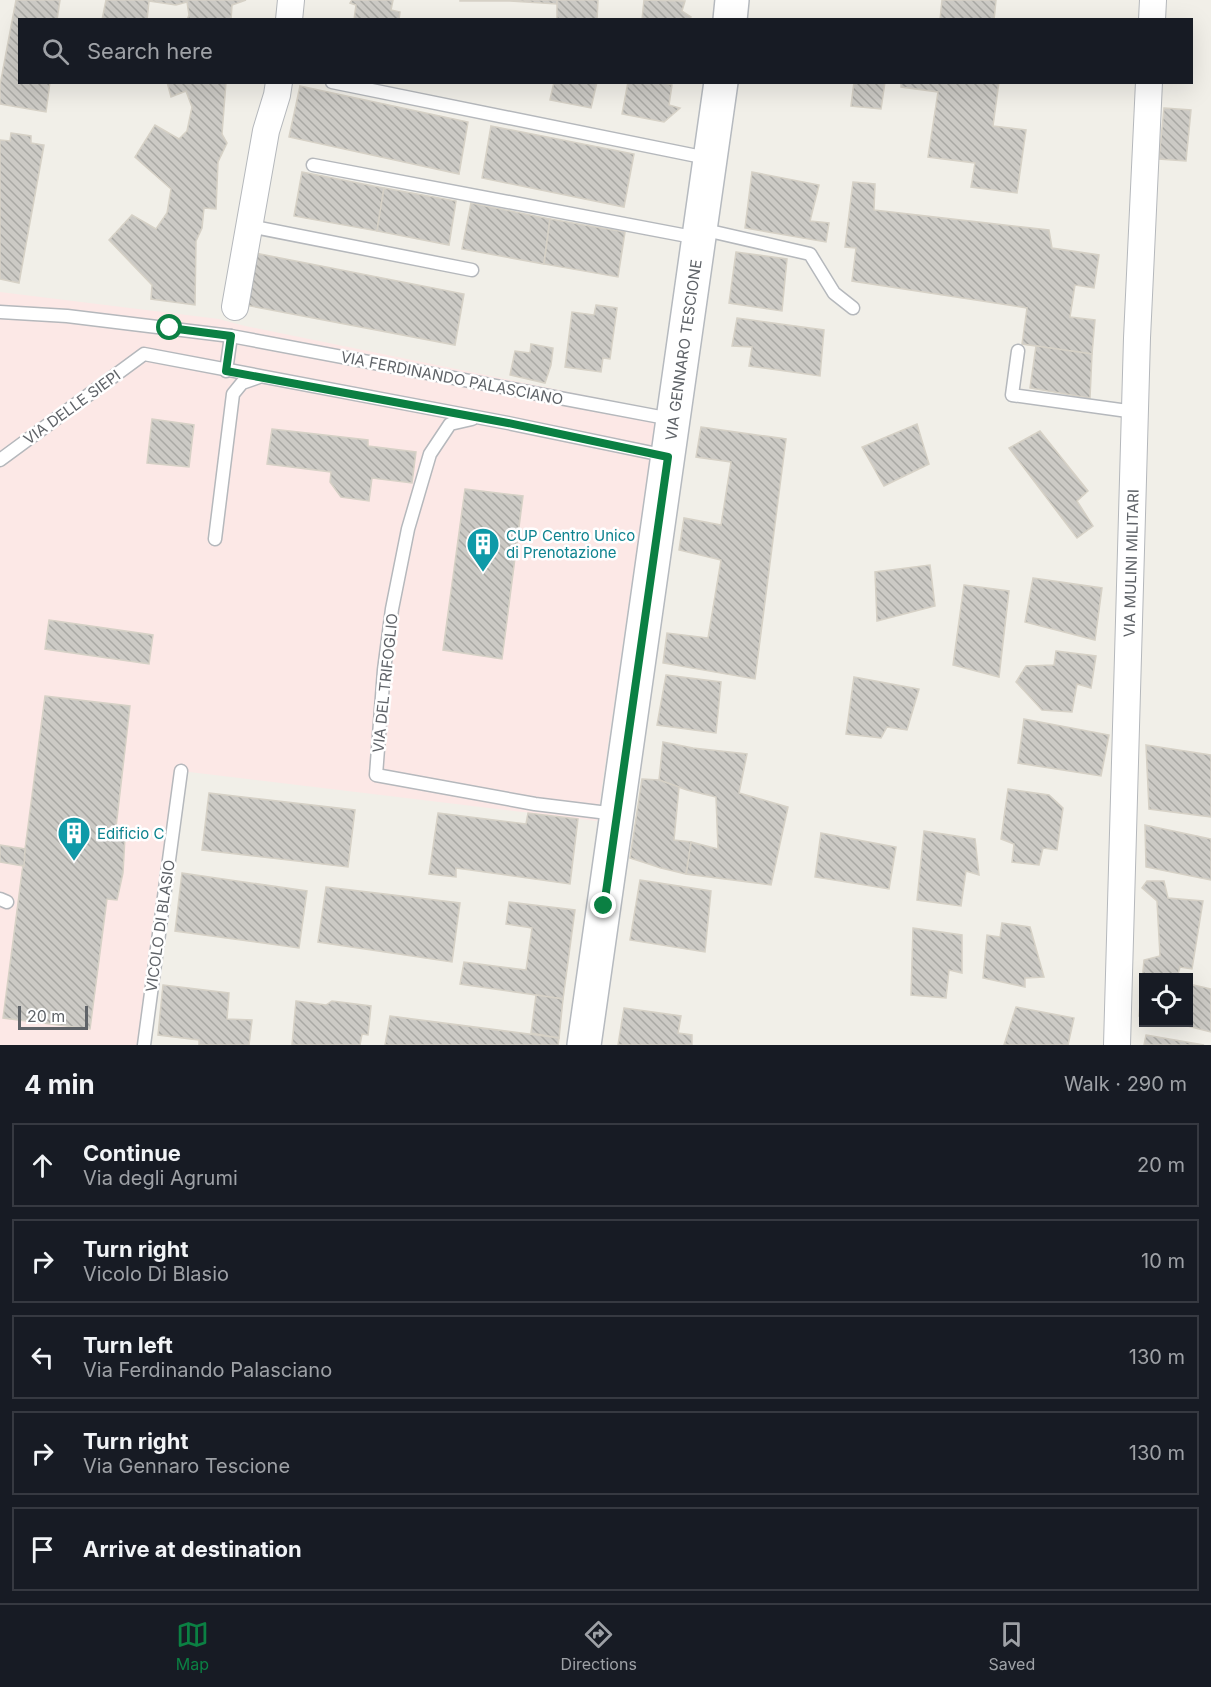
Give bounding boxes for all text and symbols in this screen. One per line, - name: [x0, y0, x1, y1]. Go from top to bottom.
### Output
- search box: [18, 18, 1193, 84]
- icon: search: [39, 35, 72, 68]
- text: Search here: [87, 38, 213, 64]
- street label: VIA GENNARO TESCIONE: [661, 258, 705, 442]
- route start: [156, 314, 182, 340]
- street label: VIA FERDINANDO PALASCIANO: [339, 347, 565, 409]
- street label: VIA DELLE SIEPI: [20, 365, 124, 449]
- street label: VIA MULINI MILITARI: [1119, 489, 1142, 638]
- building icon: CUP Centro Unico di Prenotazione: [465, 526, 501, 573]
- place label: CUP Centro Unico di Prenotazione: [506, 526, 635, 562]
- street label: VIA DEL TRIFOGLIO: [368, 612, 402, 754]
- building icon: Edificio C: [56, 815, 92, 862]
- place label: Edificio C: [97, 824, 164, 843]
- street label: VICOLO DI BLASIO: [141, 859, 179, 993]
- route end: [590, 892, 616, 918]
- map controls: [1139, 973, 1193, 1027]
- button: locate: [1139, 973, 1193, 1027]
- scale bar: [18, 1003, 88, 1030]
- text: 20 m: [27, 1006, 65, 1026]
- text: 4 min: [24, 1069, 95, 1100]
- text: Walk · 290 m: [1064, 1072, 1187, 1096]
- text: Continue: [83, 1140, 181, 1166]
- icon: ahead: [26, 1149, 59, 1182]
- text: 20 m: [1137, 1153, 1185, 1177]
- text: Via degli Agrumi: [83, 1166, 238, 1190]
- text: Turn right: [83, 1236, 189, 1262]
- icon: right: [26, 1245, 59, 1278]
- text: 10 m: [1141, 1249, 1185, 1273]
- text: Vicolo Di Blasio: [83, 1262, 229, 1286]
- text: Turn left: [83, 1332, 173, 1358]
- icon: left: [26, 1341, 59, 1374]
- text: 130 m: [1129, 1345, 1185, 1369]
- text: Via Ferdinando Palasciano: [83, 1358, 332, 1382]
- text: Turn right: [83, 1428, 189, 1454]
- icon: right: [26, 1437, 59, 1470]
- text: 130 m: [1129, 1441, 1185, 1465]
- text: Via Gennaro Tescione: [83, 1454, 290, 1478]
- icon: arrive: [26, 1533, 59, 1566]
- text: Arrive at destination: [83, 1536, 302, 1562]
- tab: Map: [176, 1618, 209, 1674]
- tab: Directions: [561, 1618, 637, 1674]
- tab: Saved: [988, 1618, 1035, 1674]

